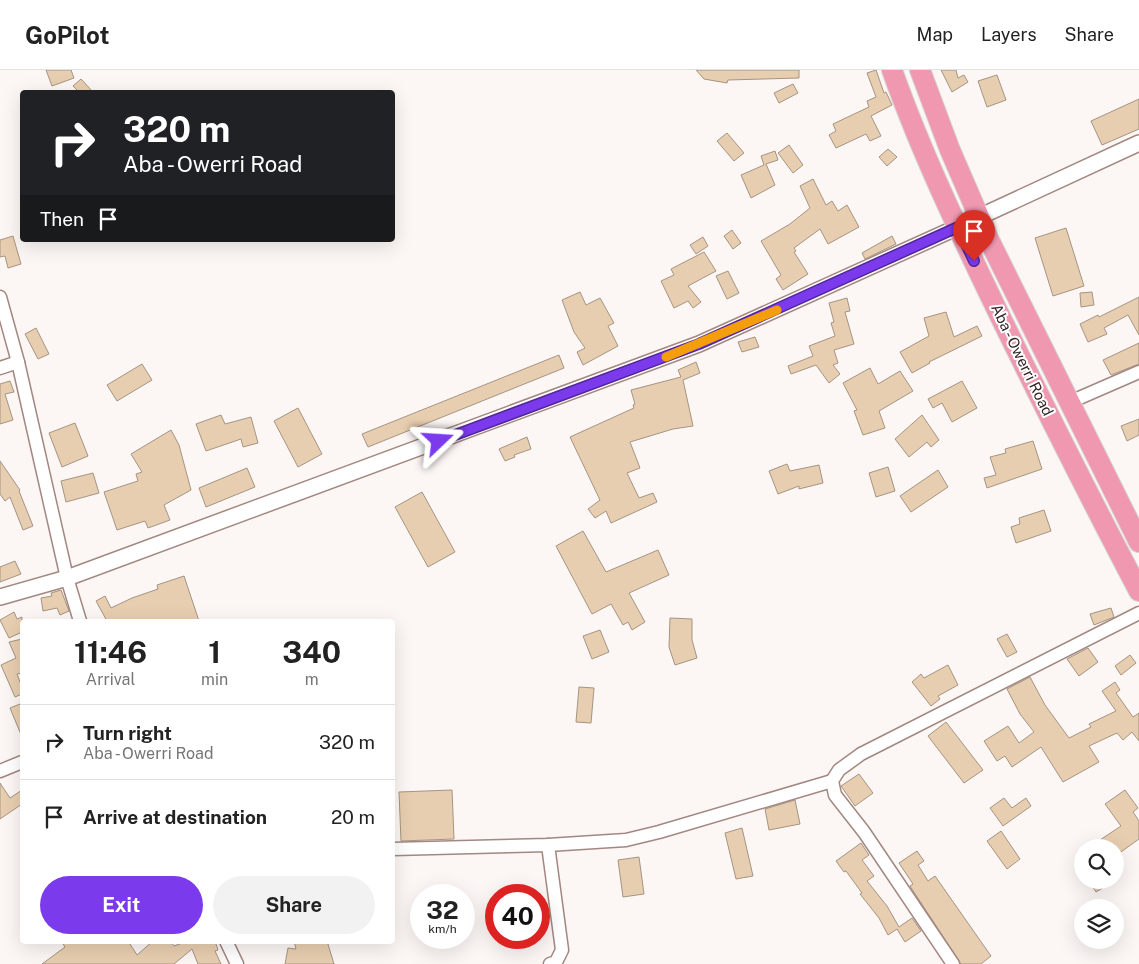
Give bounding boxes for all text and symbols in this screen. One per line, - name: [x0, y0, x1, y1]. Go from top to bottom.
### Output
- text: GoPilot: [25, 21, 109, 49]
- text: Map: [917, 24, 953, 45]
- text: Layers: [981, 24, 1037, 45]
- text: Share: [1065, 24, 1114, 45]
- text: 320 m: [123, 109, 230, 150]
- icon: right: [40, 110, 105, 175]
- text: Aba - Owerri Road: [123, 151, 302, 177]
- icon: arrive: [94, 205, 122, 233]
- text: Then: [40, 208, 84, 230]
- pin: [953, 210, 995, 261]
- icon: arrive: [960, 217, 988, 245]
- street label: Aba - Owerri Road: [988, 301, 1057, 418]
- position arrow: [412, 414, 464, 466]
- text: 11:46: [74, 634, 147, 670]
- text: 1: [208, 634, 221, 670]
- text: 340: [282, 634, 341, 670]
- text: Arrival: [86, 670, 135, 689]
- text: min: [201, 670, 228, 689]
- text: m: [305, 670, 319, 689]
- text: Turn right: [83, 722, 172, 744]
- icon: right: [40, 728, 68, 756]
- text: 320 m: [319, 731, 375, 753]
- text: Aba - Owerri Road: [83, 744, 213, 763]
- icon: arrive: [40, 803, 68, 831]
- text: Arrive at destination: [83, 806, 267, 828]
- text: 20 m: [331, 806, 375, 828]
- map controls: [1074, 839, 1124, 949]
- button: search: [1074, 839, 1124, 889]
- button: Exit: [40, 876, 203, 934]
- button: Share: [213, 876, 375, 934]
- speed limit sign: 40: [485, 884, 550, 949]
- text: 32: [426, 895, 459, 925]
- button: layers: [1074, 899, 1124, 949]
- text: km/h: [428, 922, 457, 936]

